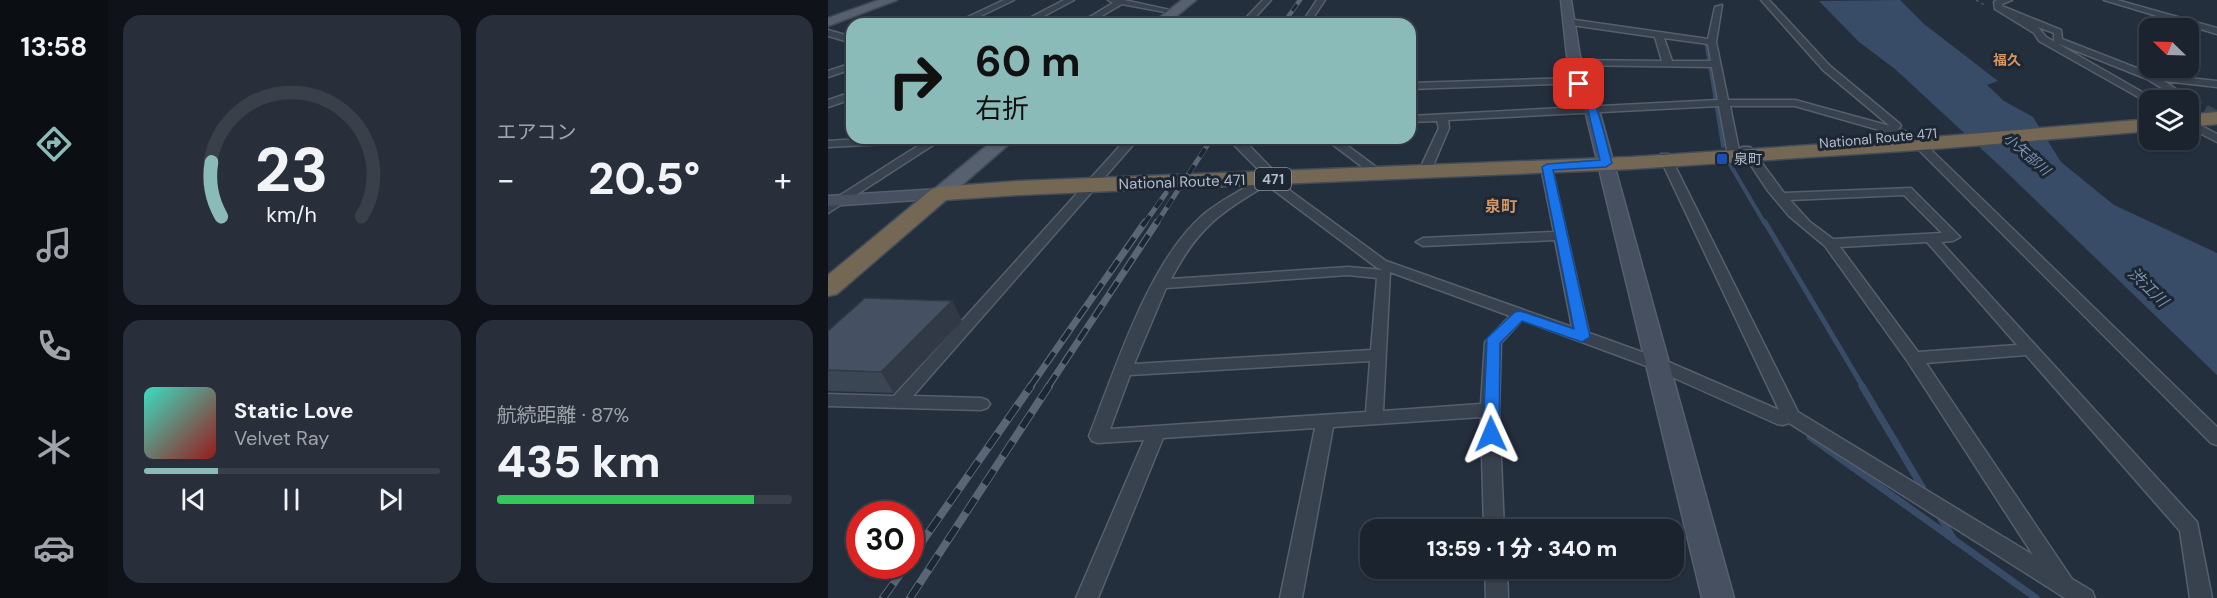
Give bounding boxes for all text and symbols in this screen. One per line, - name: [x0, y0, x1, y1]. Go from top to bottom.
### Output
- north arrow: [2139, 18, 2199, 78]
- map controls: [2139, 18, 2199, 150]
- text: 13:58: [21, 29, 87, 64]
- text: 60 m: [975, 34, 1081, 89]
- icon: right: [876, 42, 954, 120]
- district label: 福久: [1993, 51, 2021, 69]
- pin: [1553, 58, 1604, 109]
- icon: arrive: [1562, 67, 1595, 100]
- button: layers: [2139, 90, 2199, 150]
- text: 右折: [975, 91, 1029, 126]
- text: エアコン: [497, 119, 577, 145]
- icon: directions: [33, 123, 75, 165]
- street label: National Route 471: [1818, 124, 1938, 152]
- text: 23: [255, 129, 329, 210]
- water label: 小矢部川: [2000, 129, 2056, 180]
- text: 20.5°: [588, 149, 700, 208]
- place label: 泉町: [1734, 150, 1762, 168]
- marker: 泉町: [1715, 152, 1729, 166]
- text: −: [497, 158, 515, 201]
- text: +: [774, 158, 792, 201]
- road number: 471: [1255, 168, 1291, 190]
- street label: National Route 471: [1118, 170, 1246, 194]
- district label: 泉町: [1485, 196, 1517, 217]
- text: km/h: [266, 201, 317, 229]
- icon: music: [33, 224, 75, 266]
- water label: 渋江川: [2123, 263, 2174, 313]
- icon: phone: [33, 325, 75, 367]
- text: Static Love: [234, 396, 354, 425]
- text: 航続距離 · 87%: [497, 402, 629, 428]
- position arrow: [1459, 402, 1523, 466]
- text: Velvet Ray: [234, 425, 329, 451]
- icon: climate: [33, 426, 75, 468]
- text: 435 km: [497, 432, 661, 491]
- icon: previous: [177, 483, 210, 516]
- icon: pause: [275, 483, 308, 516]
- icon: next: [374, 483, 407, 516]
- speed limit sign: 30: [846, 501, 924, 579]
- icon: car: [33, 527, 75, 569]
- text: 13:59 · 1 分 · 340 m: [1427, 534, 1617, 563]

